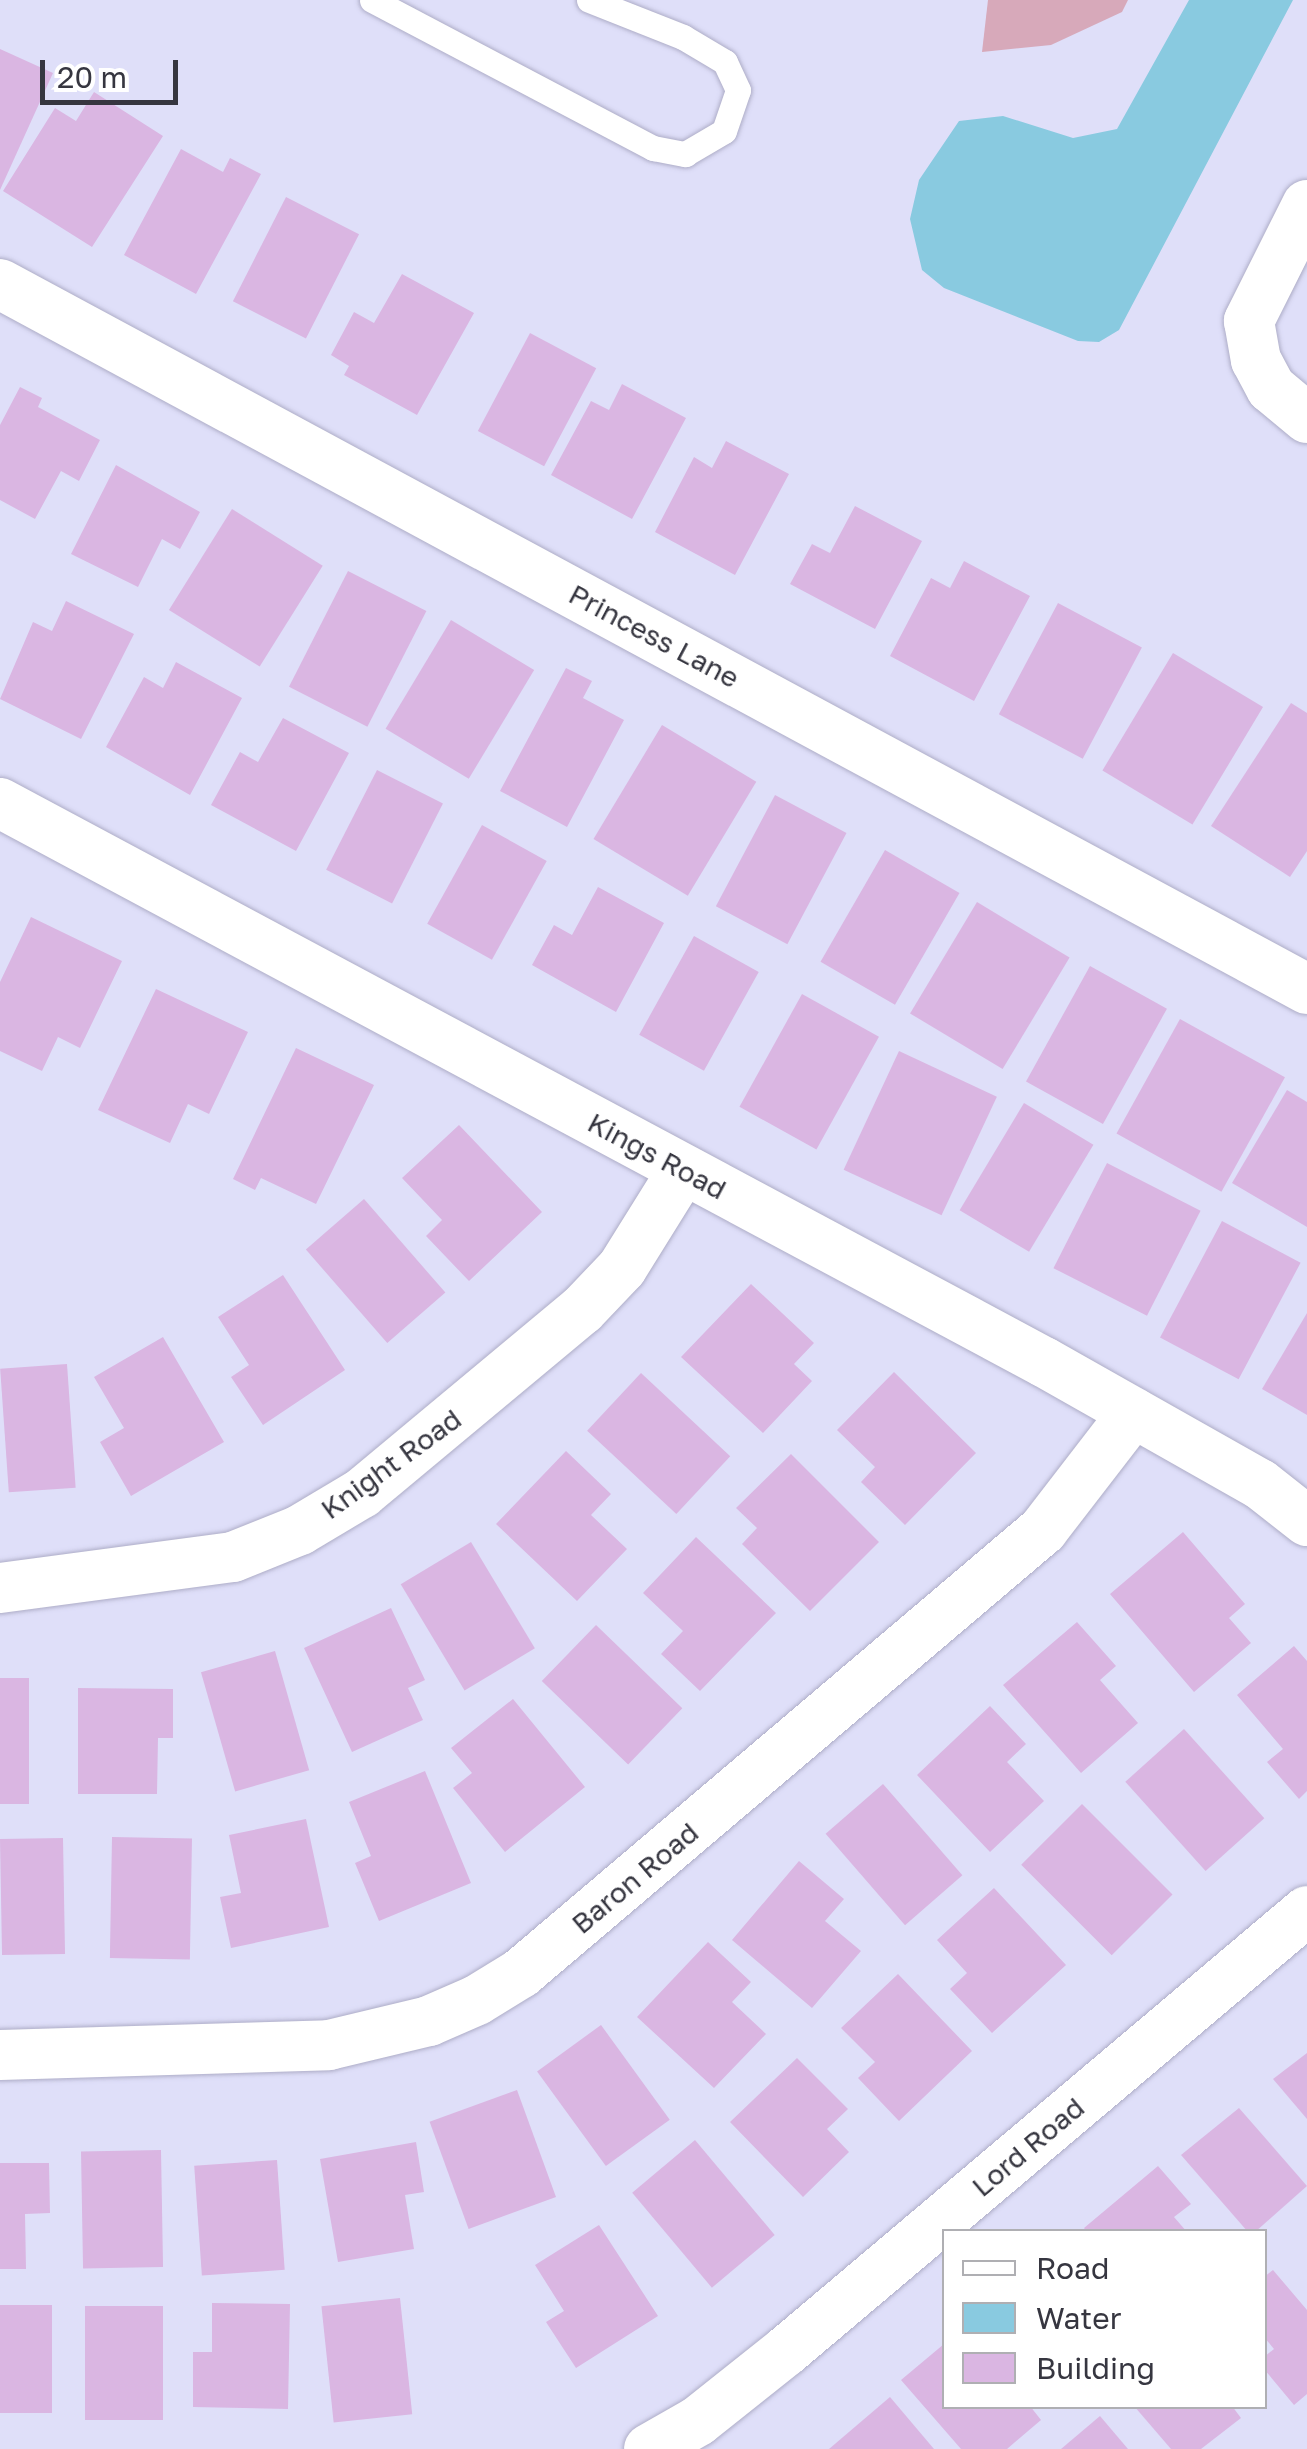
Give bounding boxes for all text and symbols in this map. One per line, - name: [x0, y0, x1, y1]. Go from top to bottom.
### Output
- scale bar: [45, 40, 182, 102]
- text: 20 m: [57, 59, 127, 95]
- street label: Princess Lane: [563, 577, 745, 695]
- street label: Kings Road: [582, 1106, 732, 1206]
- street label: Knight Road: [314, 1402, 468, 1526]
- street label: Baron Road: [565, 1815, 705, 1941]
- street label: Lord Road: [965, 2090, 1091, 2204]
- legend: [942, 2229, 1267, 2409]
- text: Road: [1036, 2250, 1110, 2286]
- text: Water: [1036, 2300, 1121, 2336]
- text: Building: [1036, 2350, 1155, 2386]

